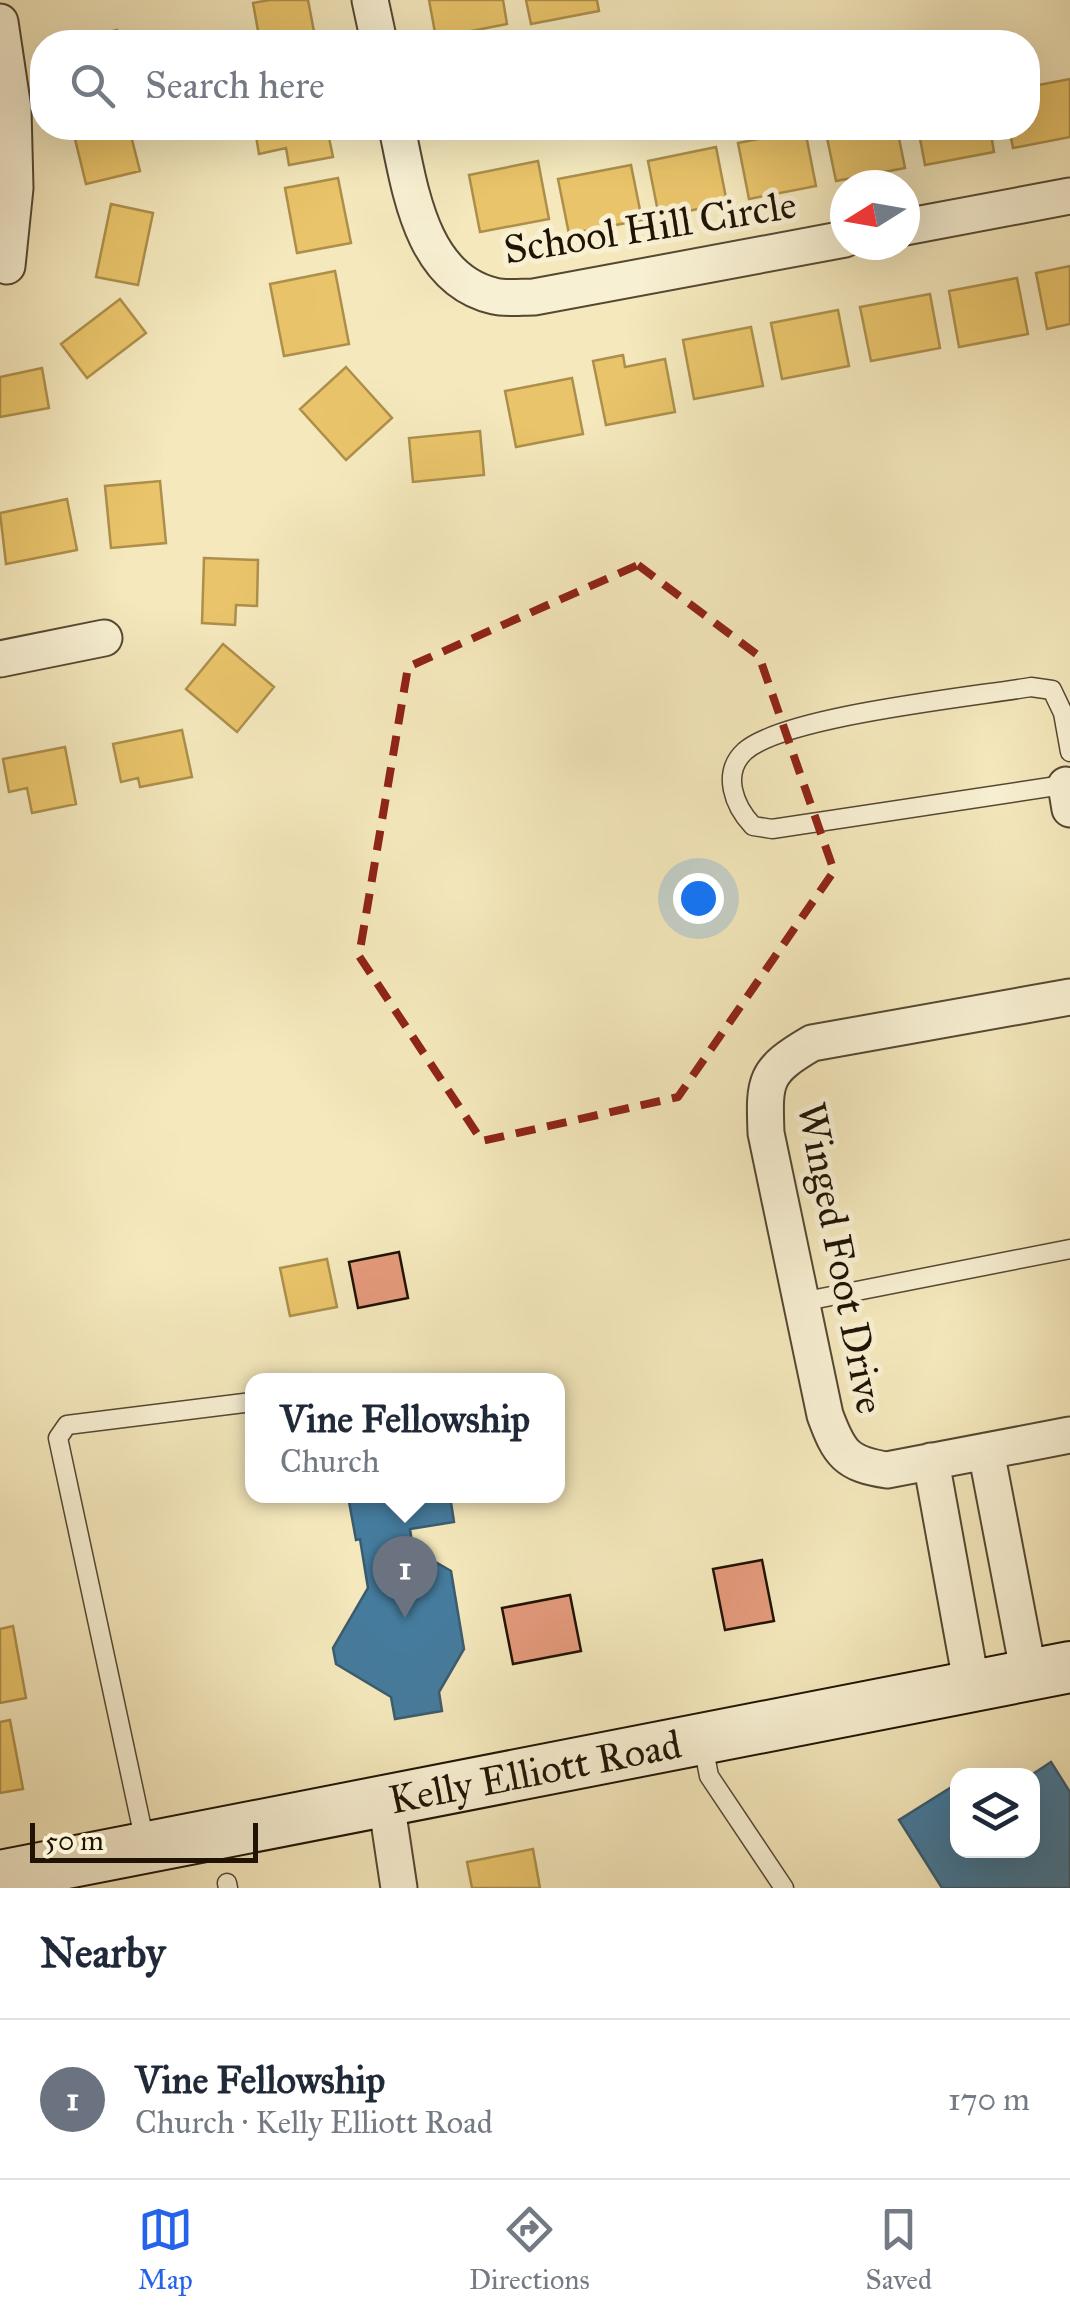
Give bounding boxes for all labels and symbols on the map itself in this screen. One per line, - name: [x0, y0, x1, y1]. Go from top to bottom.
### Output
- north arrow: [830, 170, 920, 260]
- street label: School Hill Circle: [500, 180, 800, 274]
- your location: [673, 873, 724, 924]
- street label: Winged Foot Drive: [787, 1098, 895, 1418]
- pin: 1: [372, 1536, 438, 1618]
- street label: Kelly Elliott Road: [385, 1719, 685, 1824]
- scale bar: [30, 1818, 258, 1862]

